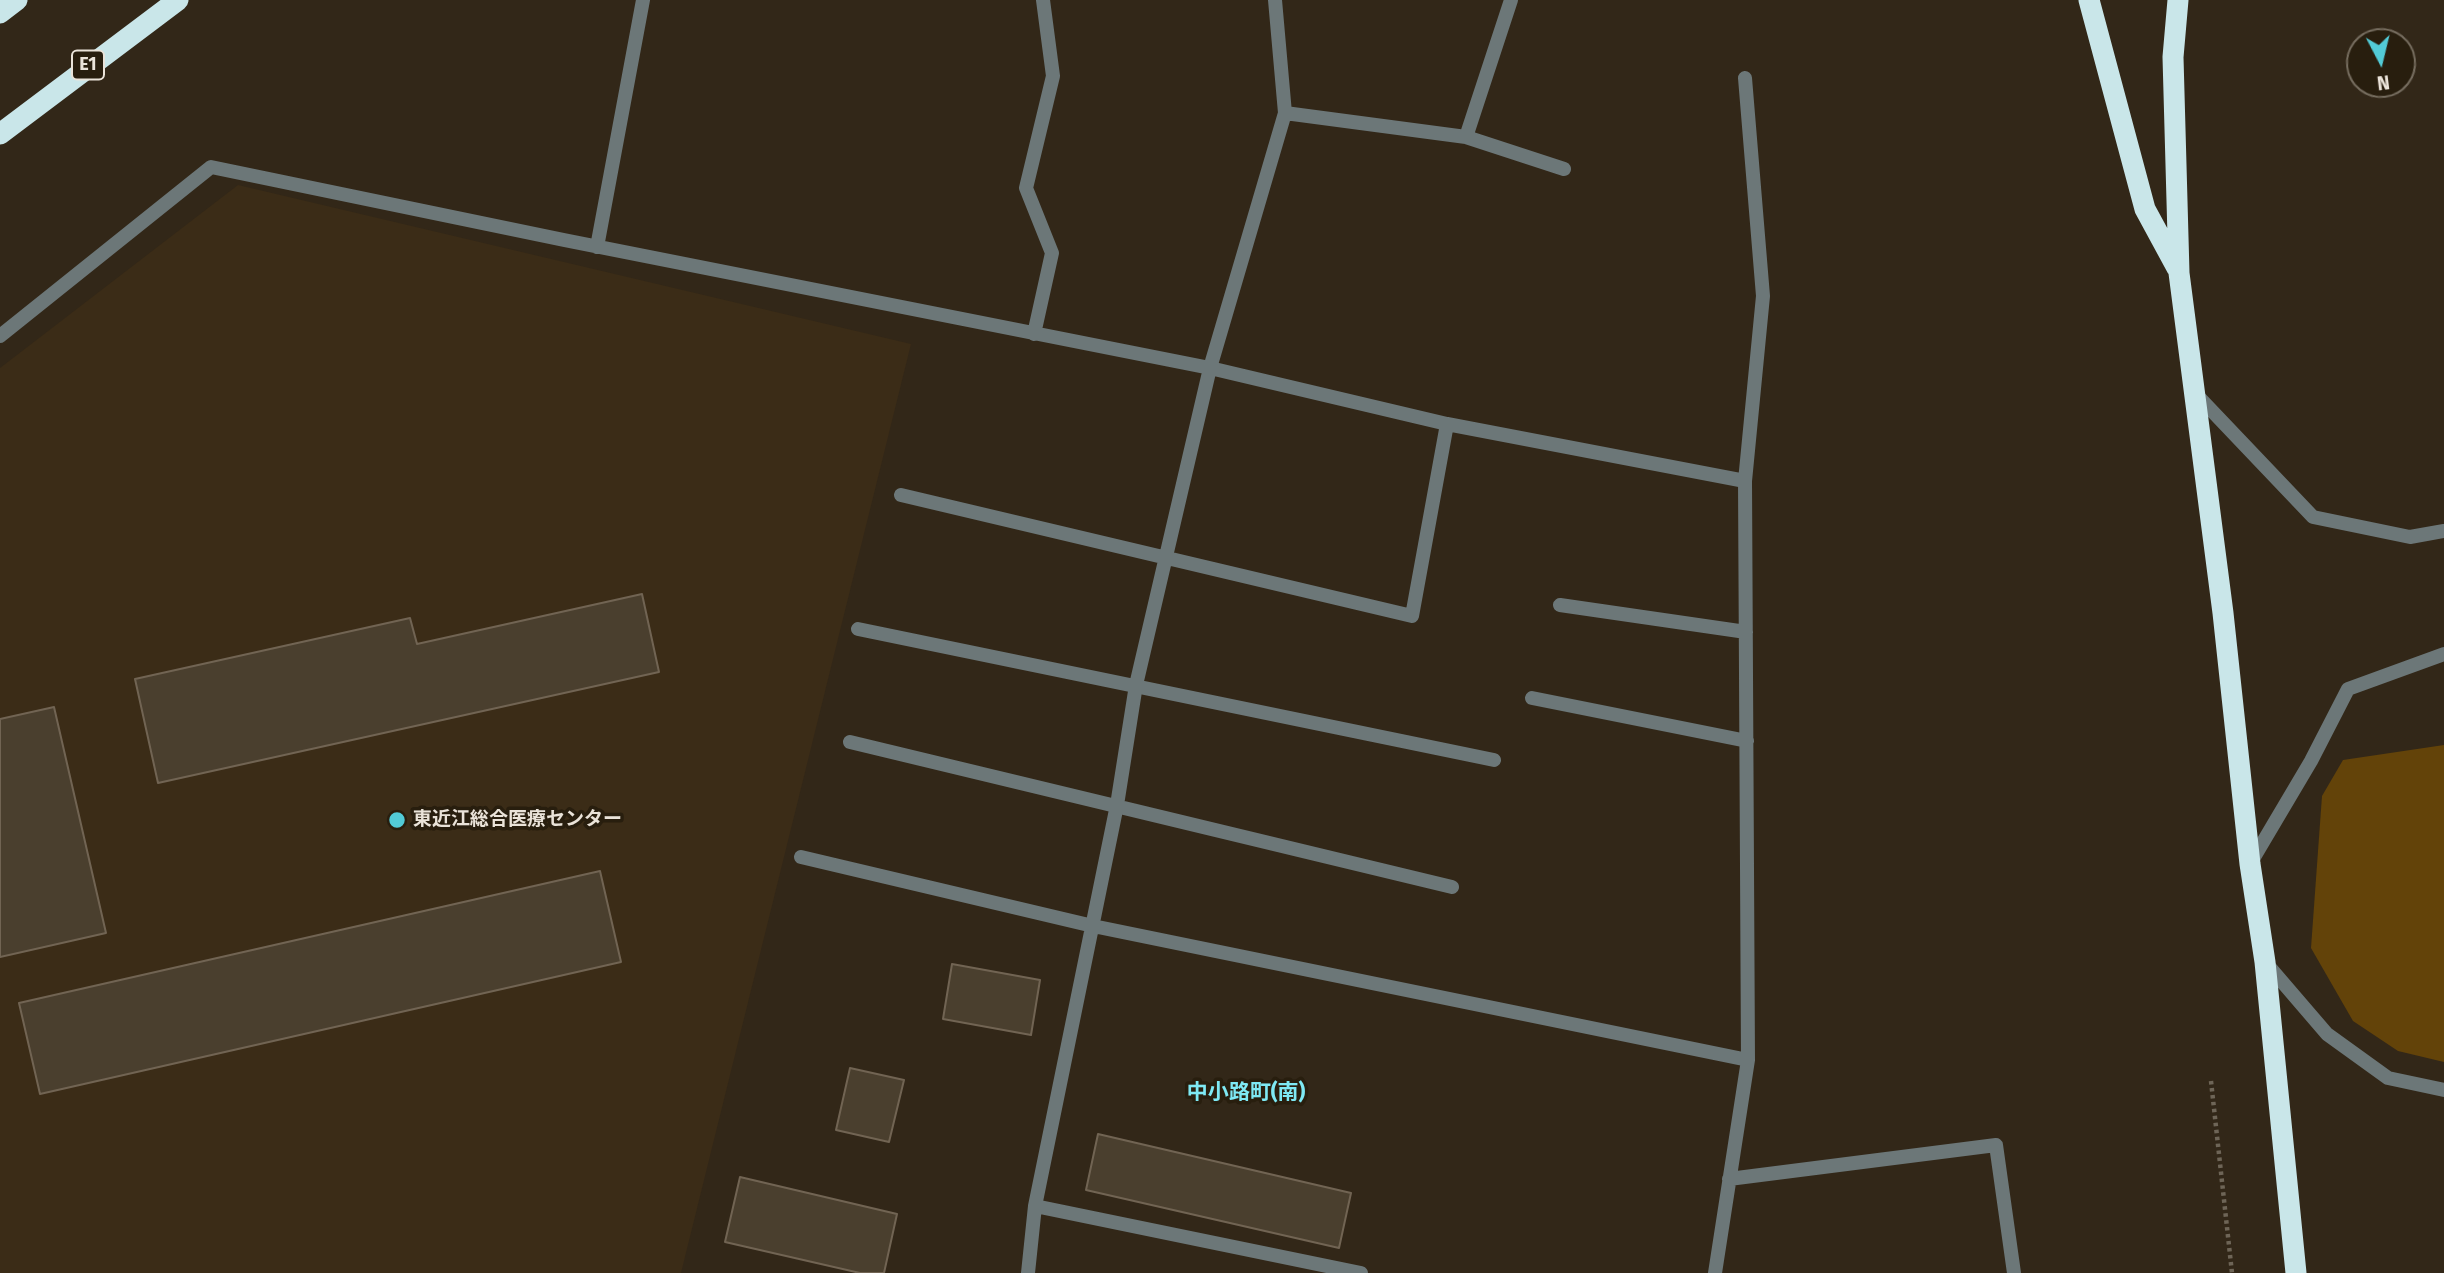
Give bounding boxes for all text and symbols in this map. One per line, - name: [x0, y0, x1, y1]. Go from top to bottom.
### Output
- north arrow: [2346, 28, 2416, 98]
- road number: E1: [72, 51, 104, 80]
- text: N: [2376, 70, 2391, 95]
- place label: 東近江総合医療センター: [413, 809, 622, 831]
- marker: 東近江総合医療センター: [387, 810, 407, 830]
- district label: 中小路町(南): [1187, 1080, 1305, 1106]

